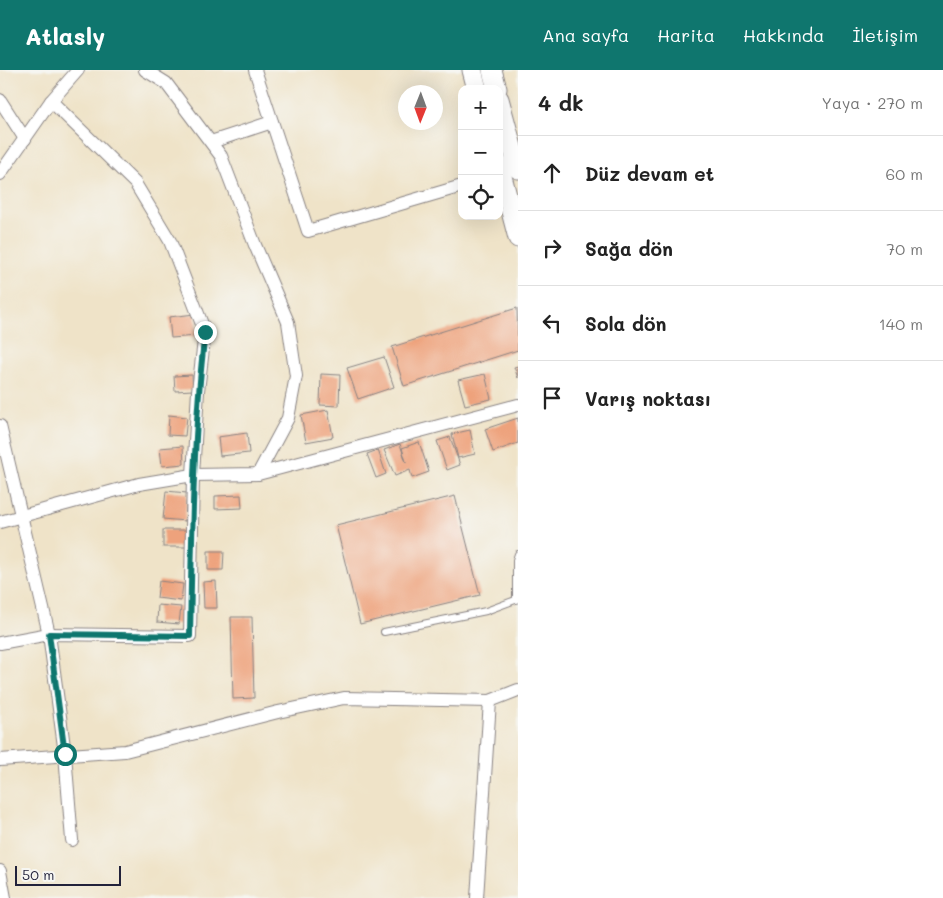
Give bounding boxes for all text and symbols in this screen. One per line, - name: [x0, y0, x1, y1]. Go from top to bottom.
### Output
- text: Atlasly: [25, 20, 105, 51]
- text: Ana sayfa: [542, 23, 629, 47]
- text: Harita: [657, 23, 715, 47]
- text: Hakkında: [743, 23, 824, 47]
- text: İletişim: [852, 23, 918, 47]
- north arrow: [398, 85, 443, 130]
- map controls: [458, 85, 503, 220]
- button: +: [458, 85, 503, 130]
- text: 4 dk: [538, 89, 584, 116]
- text: Yaya · 270 m: [821, 92, 923, 113]
- button: −: [458, 130, 503, 175]
- icon: ahead: [538, 159, 566, 187]
- text: Düz devam et: [585, 161, 714, 186]
- text: 60 m: [886, 163, 923, 184]
- button: locate: [458, 175, 503, 220]
- icon: right: [538, 234, 566, 262]
- text: Sağa dön: [585, 236, 673, 261]
- text: 70 m: [886, 238, 923, 259]
- icon: left: [538, 309, 566, 337]
- text: Sola dön: [585, 311, 667, 336]
- text: 140 m: [879, 313, 923, 334]
- route end: [194, 321, 217, 344]
- icon: arrive: [538, 384, 566, 412]
- text: Varış noktası: [585, 386, 711, 411]
- route start: [54, 743, 77, 766]
- scale bar: [15, 863, 121, 886]
- text: 50 m: [22, 865, 54, 884]

